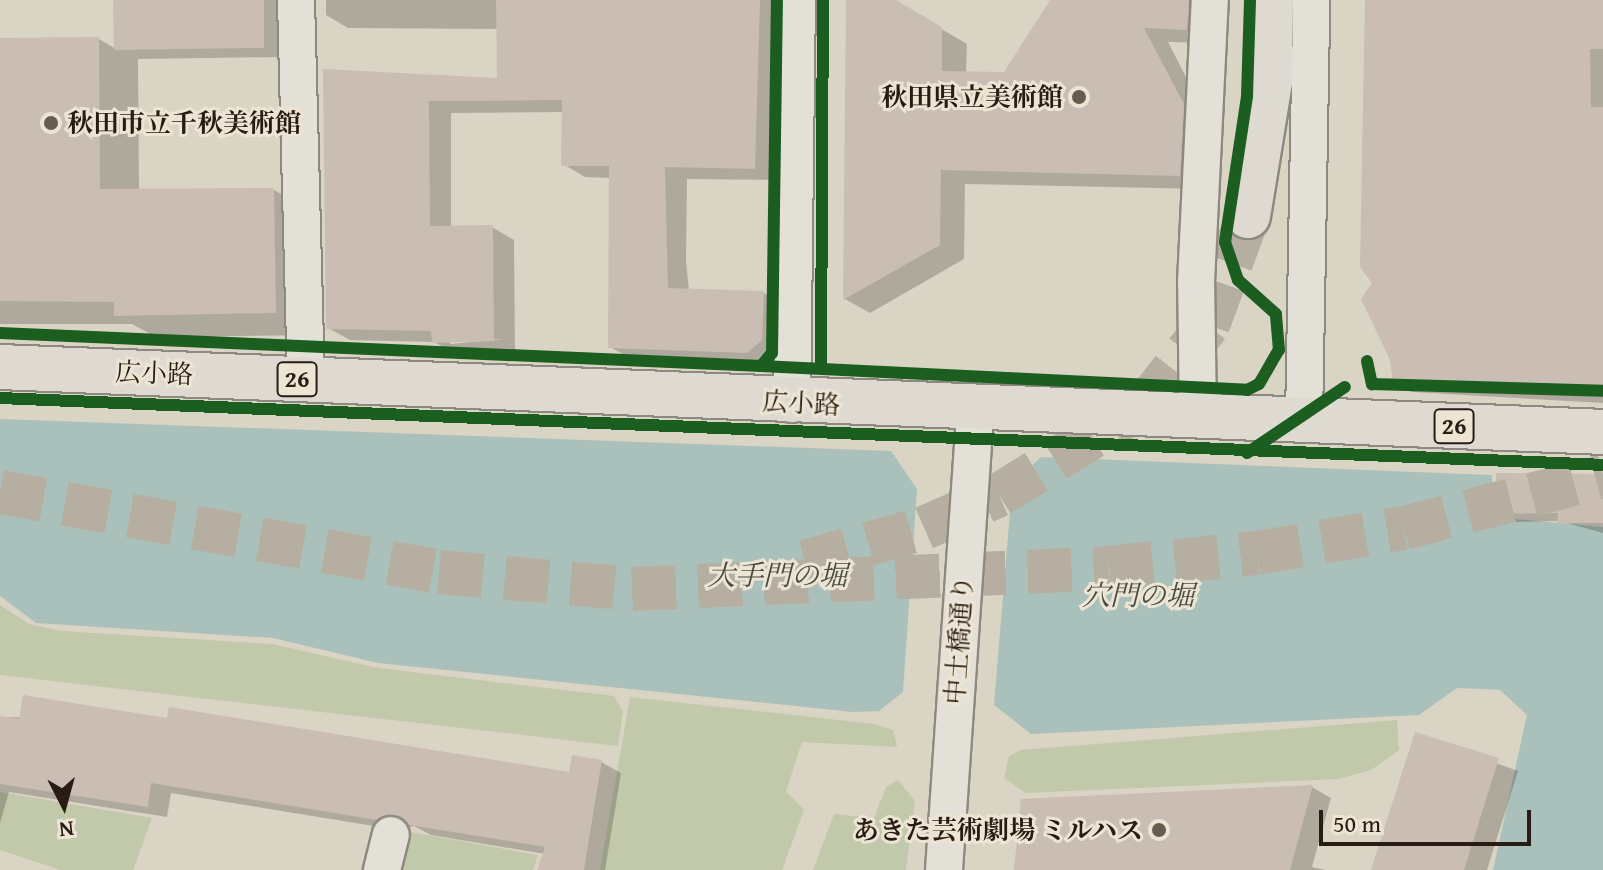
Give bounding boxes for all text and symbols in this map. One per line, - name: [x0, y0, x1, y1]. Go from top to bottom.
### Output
- place label: 秋田県立美術館: [881, 81, 1063, 113]
- marker: 秋田県立美術館: [1070, 88, 1088, 106]
- place label: 秋田市立千秋美術館: [67, 107, 301, 139]
- marker: 秋田市立千秋美術館: [42, 114, 60, 132]
- street label: 広小路: [114, 356, 194, 390]
- road number: 26: [275, 359, 319, 399]
- street label: 広小路: [761, 385, 841, 421]
- road number: 26: [1432, 406, 1476, 446]
- water label: 大手門の堀: [707, 558, 847, 592]
- street label: 中土橋通り: [939, 574, 979, 706]
- water label: 穴門の堀: [1082, 578, 1194, 612]
- north arrow: [24, 766, 104, 846]
- scale bar: [1323, 794, 1535, 844]
- text: 50 m: [1333, 806, 1381, 841]
- text: N: [58, 813, 76, 847]
- place label: あきた芸術劇場 ミルハス: [851, 814, 1143, 846]
- marker: あきた芸術劇場 ミルハス: [1150, 821, 1168, 839]

